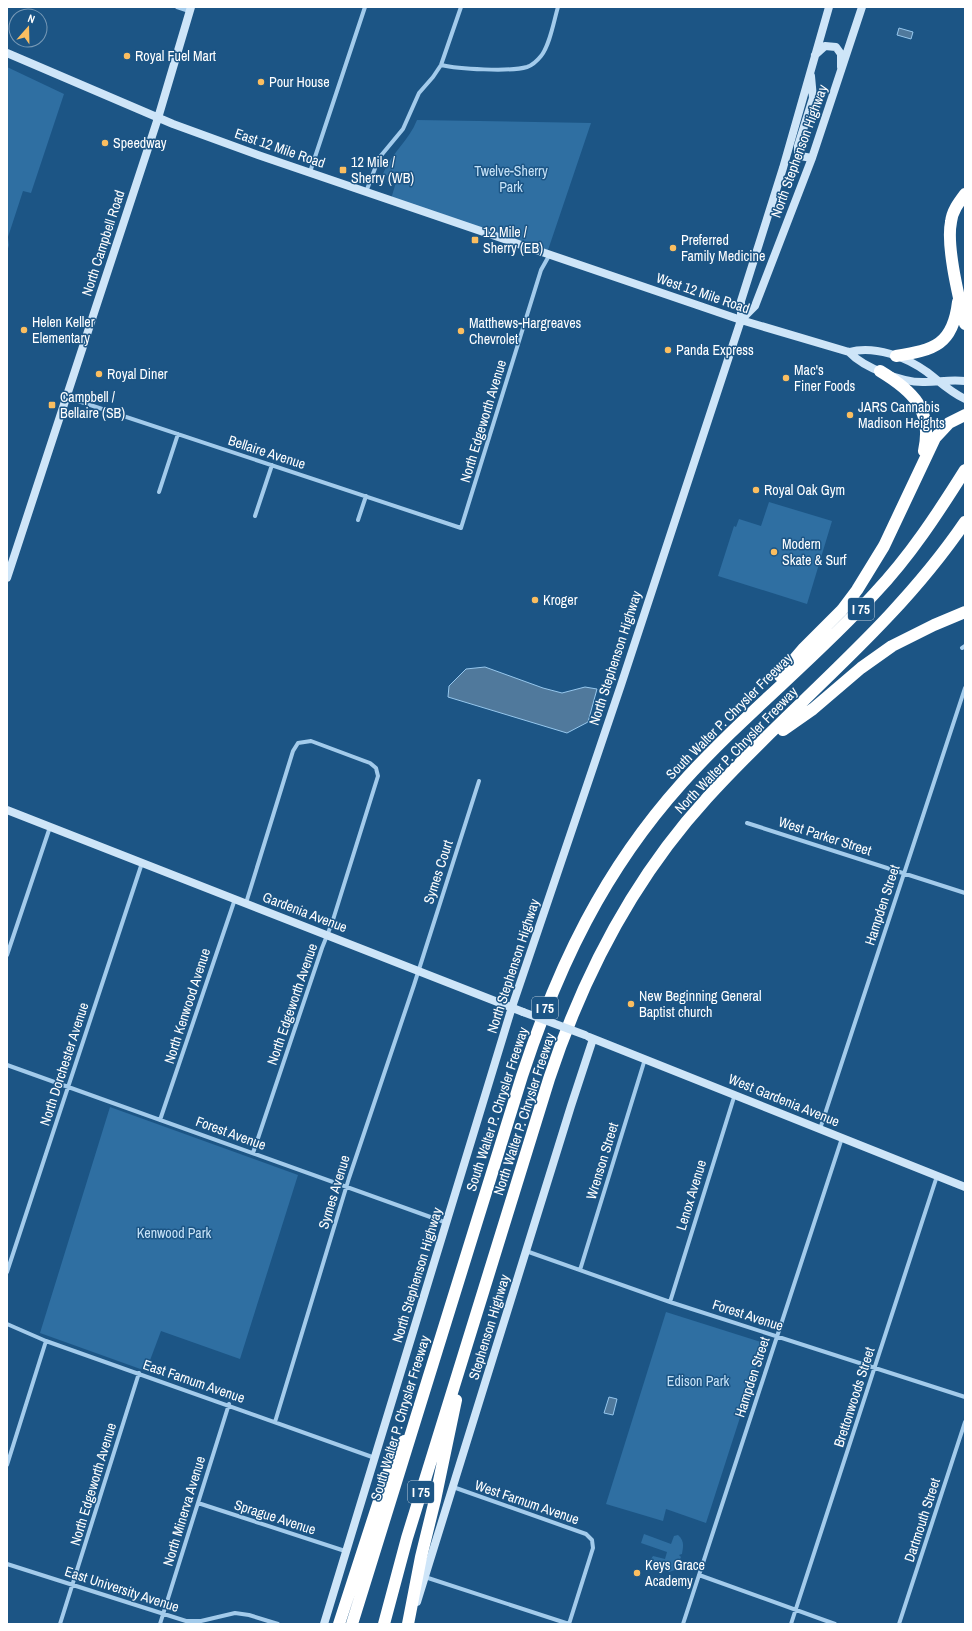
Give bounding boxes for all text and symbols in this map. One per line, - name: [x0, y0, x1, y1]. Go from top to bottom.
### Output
- north arrow: [8, 8, 48, 48]
- text: N: [26, 11, 37, 26]
- place label: Royal Fuel Mart: [135, 47, 216, 65]
- marker: Royal Fuel Mart: [122, 51, 132, 61]
- place label: Pour House: [269, 73, 330, 91]
- marker: Pour House: [256, 77, 266, 87]
- street label: North Stephenson Highway: [767, 82, 832, 220]
- street label: East 12 Mile Road: [232, 124, 328, 172]
- place label: Speedway: [113, 134, 167, 152]
- marker: Speedway: [100, 138, 110, 148]
- place label: 12 Mile / Sherry (WB): [351, 153, 414, 187]
- park label: Twelve-Sherry Park: [474, 162, 548, 196]
- marker: 12 Mile / Sherry (WB): [338, 165, 348, 175]
- street label: North Campbell Road: [77, 188, 129, 298]
- place label: 12 Mile / Sherry (EB): [483, 223, 543, 257]
- place label: Preferred Family Medicine: [681, 231, 765, 265]
- marker: 12 Mile / Sherry (EB): [470, 235, 480, 245]
- marker: Preferred Family Medicine: [668, 243, 678, 253]
- street label: West 12 Mile Road: [654, 269, 752, 317]
- place label: Helen Keller Elementary: [32, 313, 95, 347]
- place label: Matthews-Hargreaves Chevrolet: [469, 314, 582, 348]
- marker: Helen Keller Elementary: [19, 325, 29, 335]
- marker: Matthews-Hargreaves Chevrolet: [456, 326, 466, 336]
- place label: Panda Express: [676, 341, 754, 359]
- marker: Panda Express: [663, 345, 673, 355]
- street label: North Edgeworth Avenue: [456, 357, 510, 485]
- place label: Mac's Finer Foods: [794, 361, 856, 395]
- place label: Royal Diner: [107, 365, 168, 383]
- marker: Royal Diner: [94, 369, 104, 379]
- marker: Mac's Finer Foods: [781, 373, 791, 383]
- place label: Campbell / Bellaire (SB): [60, 388, 125, 422]
- place label: JARS Cannabis Madison Heights: [858, 398, 945, 432]
- marker: Campbell / Bellaire (SB): [47, 400, 57, 410]
- marker: JARS Cannabis Madison Heights: [845, 410, 855, 420]
- street label: Bellaire Avenue: [226, 431, 308, 473]
- place label: Royal Oak Gym: [764, 481, 845, 499]
- marker: Royal Oak Gym: [751, 485, 761, 495]
- place label: Modern Skate & Surf: [782, 535, 847, 569]
- marker: Modern Skate & Surf: [769, 547, 779, 557]
- street label: North Stephenson Highway: [585, 588, 645, 728]
- place label: Kroger: [543, 591, 578, 609]
- marker: Kroger: [530, 595, 540, 605]
- road number: I 75: [848, 598, 874, 620]
- street label: South Walter P. Chrysler Freeway: [662, 649, 796, 783]
- street label: North Walter P. Chrysler Freeway: [671, 683, 802, 817]
- street label: West Parker Street: [776, 812, 874, 860]
- street label: Symes Court: [419, 838, 457, 906]
- street label: Hampden Street: [861, 862, 903, 948]
- street label: Gardenia Avenue: [260, 888, 350, 936]
- street label: North Stephenson Highway: [483, 896, 543, 1036]
- street label: North Edgeworth Avenue: [263, 941, 321, 1067]
- street label: North Kenwood Avenue: [160, 946, 214, 1066]
- place label: New Beginning General Baptist church: [639, 987, 762, 1021]
- road number: I 75: [532, 997, 558, 1019]
- marker: New Beginning General Baptist church: [626, 999, 636, 1009]
- street label: North Dorchester Avenue: [36, 1000, 92, 1128]
- street label: South Walter P. Chrysler Freeway: [462, 1024, 532, 1193]
- street label: North Walter P. Chrysler Freeway: [489, 1030, 559, 1197]
- street label: West Gardenia Avenue: [726, 1069, 842, 1131]
- street label: Forest Avenue: [193, 1112, 269, 1154]
- street label: Wrenson Street: [582, 1120, 622, 1202]
- street label: Symes Avenue: [314, 1153, 354, 1231]
- street label: Lenox Avenue: [672, 1158, 710, 1232]
- street label: North Stephenson Highway: [388, 1205, 446, 1345]
- park label: Kenwood Park: [137, 1224, 212, 1242]
- street label: Stephenson Highway: [464, 1272, 514, 1382]
- street label: Forest Avenue: [710, 1295, 786, 1335]
- street label: South Walter P. Chrysler Freeway: [366, 1333, 434, 1503]
- street label: Hampden Street: [731, 1334, 773, 1420]
- street label: Brettonwoods Street: [829, 1345, 879, 1449]
- street label: East Farnum Avenue: [141, 1355, 247, 1407]
- park label: Edison Park: [667, 1372, 730, 1390]
- street label: North Edgeworth Avenue: [66, 1420, 120, 1548]
- street label: North Minerva Avenue: [159, 1454, 209, 1568]
- street label: West Farnum Avenue: [472, 1476, 582, 1528]
- street label: Dartmouth Street: [900, 1476, 944, 1564]
- road number: I 75: [408, 1481, 434, 1503]
- street label: Sprague Avenue: [232, 1495, 318, 1539]
- place label: Keys Grace Academy: [644, 1556, 705, 1590]
- street label: East University Avenue: [63, 1562, 181, 1616]
- marker: Keys Grace Academy: [632, 1568, 642, 1578]

